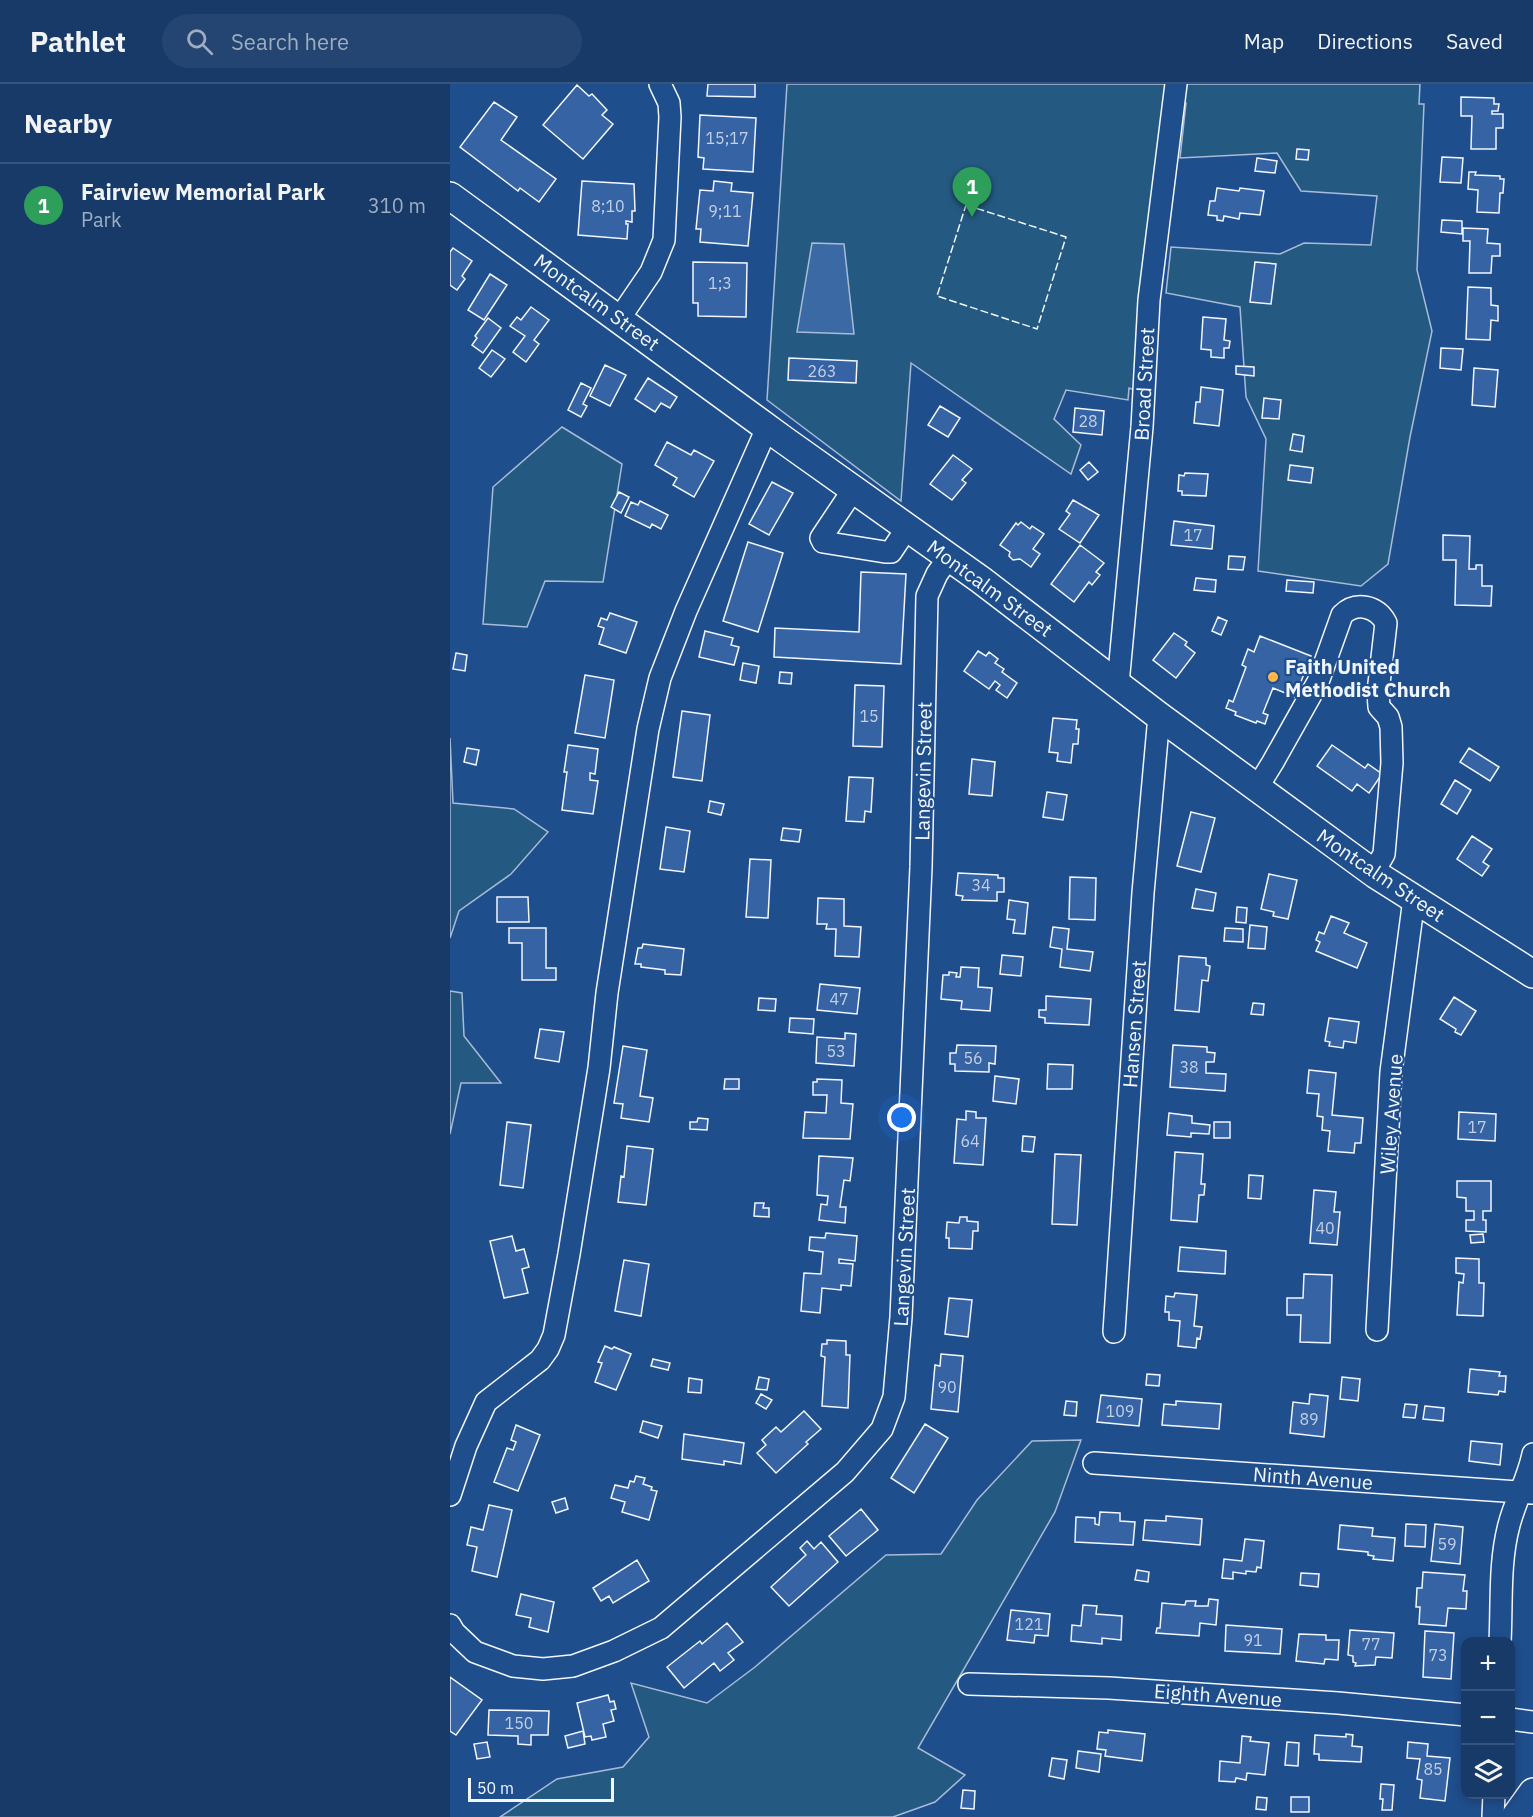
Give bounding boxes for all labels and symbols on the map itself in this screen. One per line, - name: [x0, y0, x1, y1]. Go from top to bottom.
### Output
- house number: 15;17: [705, 128, 749, 148]
- pin: 1: [952, 168, 992, 217]
- house number: 8;10: [591, 196, 625, 216]
- house number: 9;11: [708, 201, 742, 221]
- street label: Montcalm Street: [529, 247, 665, 357]
- house number: 1;3: [708, 273, 732, 293]
- street label: Broad Street: [1128, 327, 1160, 441]
- house number: 263: [808, 361, 836, 381]
- house number: 28: [1078, 411, 1098, 431]
- house number: 17: [1183, 525, 1203, 545]
- street label: Montcalm Street: [922, 533, 1058, 643]
- place label: Faith United Methodist Church: [1285, 653, 1451, 703]
- marker: Faith United Methodist Church: [1266, 670, 1280, 684]
- street label: Langevin Street: [908, 701, 938, 841]
- house number: 15: [859, 706, 879, 726]
- street label: Montcalm Street: [1312, 822, 1450, 928]
- house number: 34: [971, 875, 991, 895]
- street label: Hansen Street: [1116, 959, 1152, 1089]
- house number: 47: [829, 989, 849, 1009]
- house number: 53: [826, 1041, 846, 1061]
- house number: 56: [963, 1048, 983, 1068]
- street label: Wiley Avenue: [1373, 1053, 1409, 1175]
- house number: 38: [1179, 1057, 1199, 1077]
- your location: [887, 1103, 916, 1132]
- house number: 17: [1467, 1117, 1487, 1137]
- house number: 64: [960, 1131, 980, 1151]
- street label: Langevin Street: [887, 1187, 921, 1327]
- house number: 40: [1315, 1218, 1335, 1238]
- house number: 90: [937, 1377, 957, 1397]
- house number: 109: [1106, 1401, 1134, 1421]
- house number: 89: [1299, 1409, 1319, 1429]
- street label: Ninth Avenue: [1252, 1460, 1374, 1496]
- house number: 59: [1437, 1534, 1457, 1554]
- house number: 121: [1015, 1614, 1043, 1634]
- house number: 91: [1243, 1630, 1263, 1650]
- house number: 77: [1361, 1634, 1381, 1654]
- house number: 73: [1428, 1645, 1448, 1665]
- street label: Eighth Avenue: [1153, 1677, 1283, 1713]
- house number: 150: [505, 1713, 533, 1733]
- house number: 85: [1423, 1759, 1443, 1779]
- scale bar: [468, 1775, 614, 1802]

